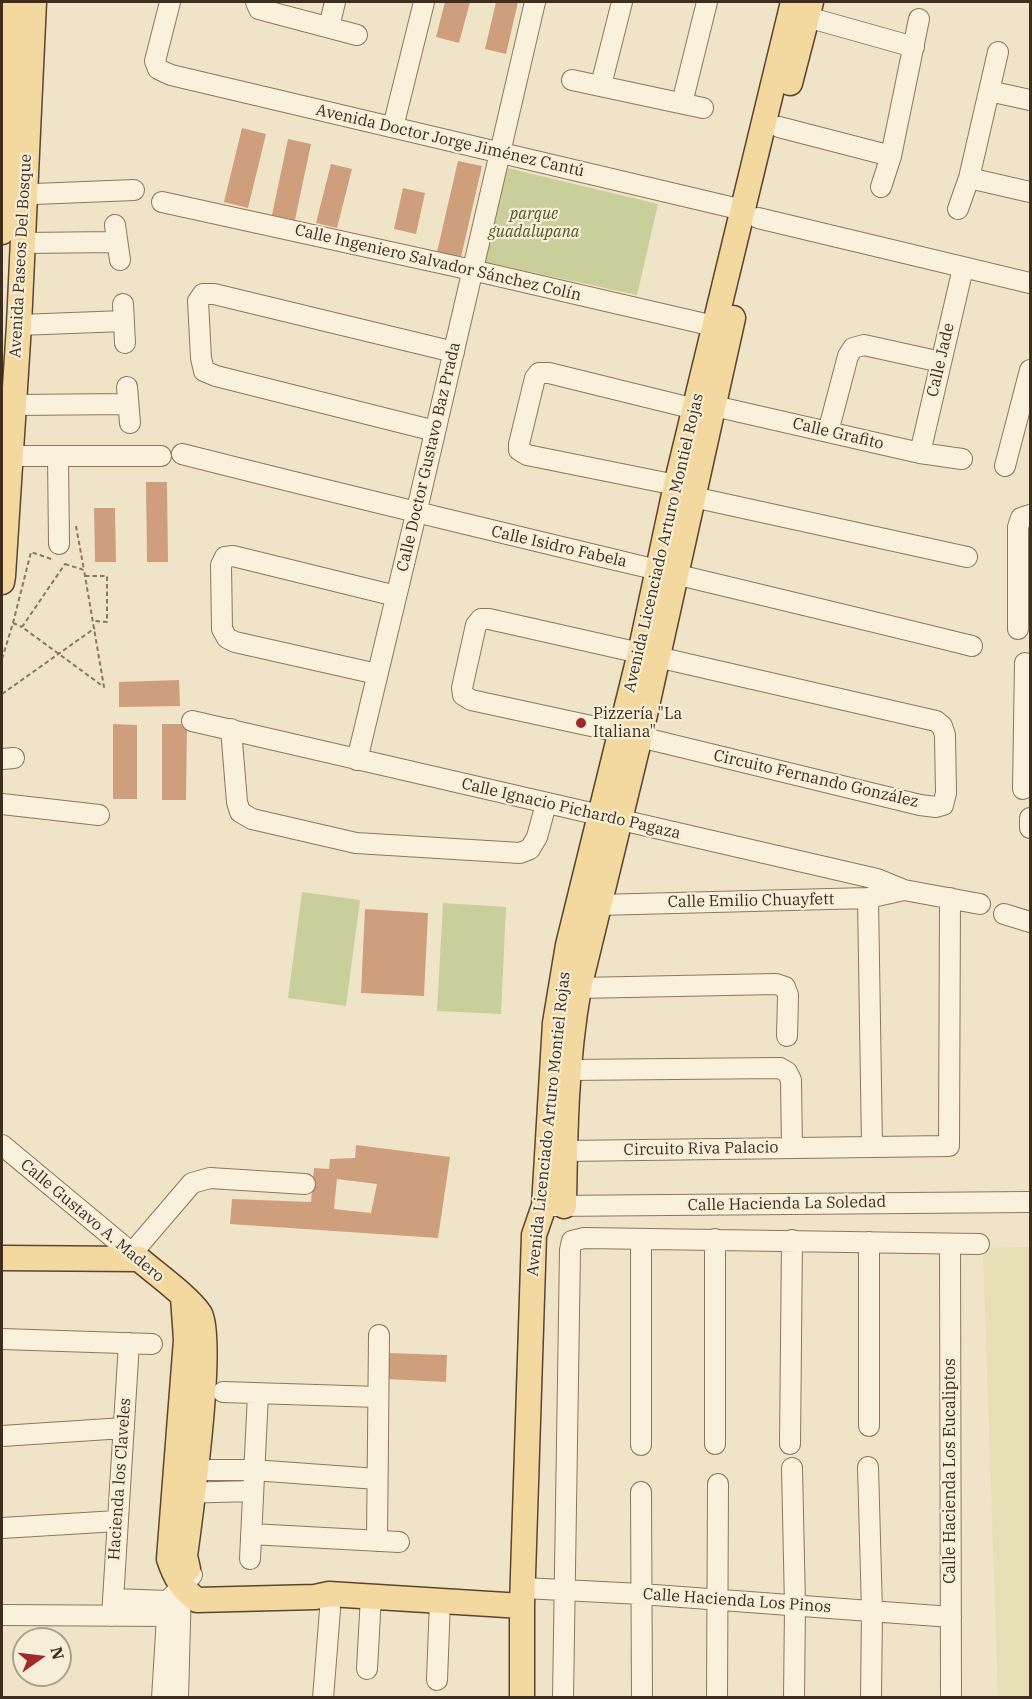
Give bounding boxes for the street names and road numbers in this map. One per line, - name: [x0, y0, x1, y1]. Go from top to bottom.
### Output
- street label: Avenida Doctor Jorge Jiménez Cantú: [314, 101, 586, 181]
- street label: Avenida Paseos Del Bosque: [6, 153, 36, 359]
- street label: Calle Ingeniero Salvador Sánchez Colín: [293, 221, 583, 305]
- street label: Calle Jade: [923, 321, 959, 399]
- street label: Calle Doctor Gustavo Baz Prada: [393, 340, 465, 574]
- street label: Avenida Licenciado Arturo Montiel Rojas: [620, 392, 708, 694]
- street label: Calle Grafito: [791, 414, 885, 454]
- street label: Calle Isidro Fabela: [489, 522, 629, 572]
- street label: Circuito Fernando González: [712, 746, 920, 812]
- street label: Calle Ignacio Pichardo Pagaza: [460, 774, 682, 844]
- street label: Calle Emilio Chuayfett: [668, 890, 834, 912]
- street label: Avenida Licenciado Arturo Montiel Rojas: [523, 971, 575, 1277]
- street label: Circuito Riva Palacio: [623, 1138, 779, 1160]
- street label: Calle Gustavo A. Madero: [16, 1155, 168, 1287]
- street label: Calle Hacienda La Soledad: [688, 1193, 886, 1215]
- street label: Calle Hacienda Los Eucaliptos: [940, 1358, 960, 1584]
- street label: Hacienda los Claveles: [105, 1397, 135, 1561]
- street label: Calle Hacienda Los Pinos: [642, 1585, 832, 1617]

